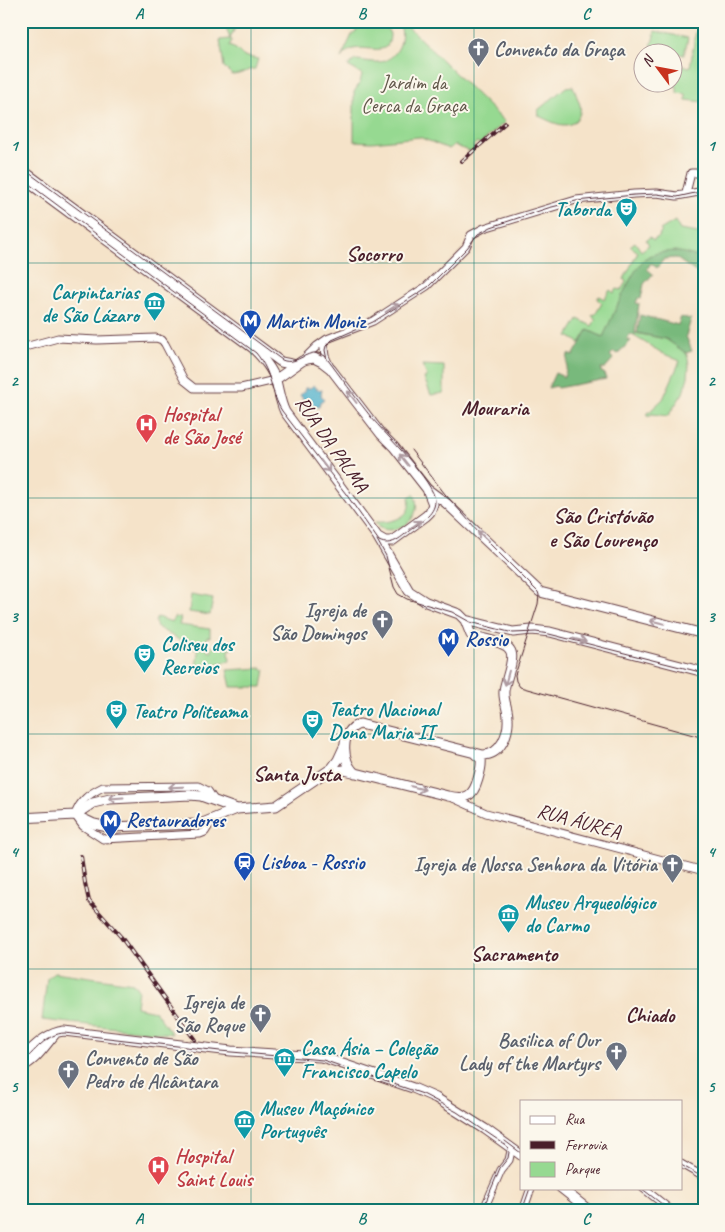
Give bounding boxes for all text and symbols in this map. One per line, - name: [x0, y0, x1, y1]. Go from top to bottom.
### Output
- text: A: [135, 4, 145, 24]
- text: B: [358, 4, 368, 24]
- text: C: [582, 4, 592, 24]
- church icon: Convento da Graça: [466, 37, 490, 68]
- place label: Convento da Graça: [494, 37, 626, 62]
- north arrow: [632, 42, 682, 92]
- text: N: [638, 51, 658, 70]
- park label: Jardim da Cerca da Graça: [361, 70, 468, 118]
- text: 1: [10, 136, 19, 156]
- text: 1: [707, 136, 716, 156]
- place label: Taborda: [555, 197, 613, 222]
- theatre icon: Taborda: [615, 197, 639, 228]
- district label: Socorro: [346, 241, 403, 267]
- place label: Carpintarias de São Lázaro: [42, 280, 141, 328]
- museum icon: Carpintarias de São Lázaro: [143, 291, 167, 322]
- one-way arrow: [385, 303, 399, 313]
- metro station icon: Martim Moniz: [238, 309, 262, 340]
- place label: Martim Moniz: [266, 309, 367, 334]
- text: 2: [10, 371, 19, 391]
- text: 2: [707, 371, 716, 391]
- one-way arrow: [347, 390, 357, 404]
- street label: RUA DA PALMA: [290, 391, 375, 498]
- district label: Mouraria: [461, 395, 530, 421]
- place label: Hospital de São José: [163, 402, 244, 450]
- hospital icon: Hospital de São José: [135, 413, 159, 444]
- one-way arrow: [398, 454, 409, 467]
- one-way arrow: [320, 459, 330, 473]
- district label: São Cristóvão e São Lourenço: [549, 503, 658, 553]
- one-way arrow: [408, 519, 421, 530]
- one-way arrow: [476, 530, 489, 542]
- place label: Igreja de São Domingos: [270, 598, 368, 646]
- text: 3: [10, 607, 19, 627]
- text: 3: [707, 607, 716, 627]
- church icon: Igreja de São Domingos: [370, 609, 394, 640]
- one-way arrow: [649, 617, 665, 626]
- metro station icon: Rossio: [437, 627, 461, 658]
- place label: Rossio: [465, 627, 510, 652]
- place label: Coliseu dos Recreios: [161, 632, 235, 680]
- one-way arrow: [571, 636, 587, 645]
- theatre icon: Coliseu dos Recreios: [133, 643, 157, 674]
- one-way arrow: [501, 669, 511, 685]
- place label: Teatro Nacional Dona Maria II: [329, 697, 442, 745]
- theatre icon: Teatro Politeama: [105, 699, 129, 730]
- place label: Teatro Politeama: [133, 699, 249, 724]
- theatre icon: Teatro Nacional Dona Maria II: [301, 709, 325, 740]
- district label: Santa Justa: [253, 761, 343, 787]
- one-way arrow: [168, 782, 184, 791]
- one-way arrow: [409, 784, 425, 794]
- one-way arrow: [109, 794, 125, 803]
- street label: RUA ÁUREA: [534, 798, 625, 844]
- metro station icon: Restauradores: [98, 808, 122, 839]
- place label: Restauradores: [126, 808, 227, 833]
- text: 4: [10, 842, 19, 862]
- text: 4: [707, 842, 716, 862]
- station icon: Lisboa - Rossio: [233, 850, 257, 881]
- place label: Lisboa - Rossio: [261, 850, 366, 875]
- place label: Igreja de Nossa Senhora da Vitória: [414, 852, 659, 877]
- church icon: Igreja de Nossa Senhora da Vitória: [661, 852, 685, 883]
- place label: Museu Arqueológico do Carmo: [525, 890, 657, 938]
- museum icon: Museu Arqueológico do Carmo: [497, 902, 521, 933]
- district label: Sacramento: [471, 941, 559, 967]
- place label: Igreja de São Roque: [174, 990, 246, 1038]
- church icon: Igreja de São Roque: [248, 1002, 272, 1033]
- district label: Chiado: [626, 1002, 676, 1028]
- place label: Basilica of Our Lady of the Martyrs: [459, 1028, 603, 1077]
- place label: Casa Ásia – Coleção Francisco Capelo: [301, 1036, 439, 1084]
- church icon: Basilica of Our Lady of the Martyrs: [604, 1040, 628, 1071]
- place label: Convento de São Pedro de Alcântara: [85, 1046, 219, 1094]
- museum icon: Casa Ásia – Coleção Francisco Capelo: [273, 1047, 297, 1078]
- church icon: Convento de São Pedro de Alcântara: [57, 1058, 81, 1089]
- text: 5: [11, 1077, 20, 1097]
- text: 5: [708, 1077, 717, 1097]
- place label: Museu Maçónico Português: [260, 1096, 375, 1144]
- legend: [520, 1100, 682, 1190]
- museum icon: Museu Maçónico Português: [232, 1108, 256, 1139]
- text: Rua: [565, 1110, 585, 1129]
- text: Ferrovia: [565, 1136, 608, 1155]
- place label: Hospital Saint Louis: [175, 1144, 254, 1192]
- hospital icon: Hospital Saint Louis: [147, 1155, 171, 1186]
- text: Parque: [565, 1160, 601, 1179]
- text: A: [135, 1209, 145, 1229]
- text: B: [358, 1209, 368, 1229]
- text: C: [582, 1209, 592, 1229]

